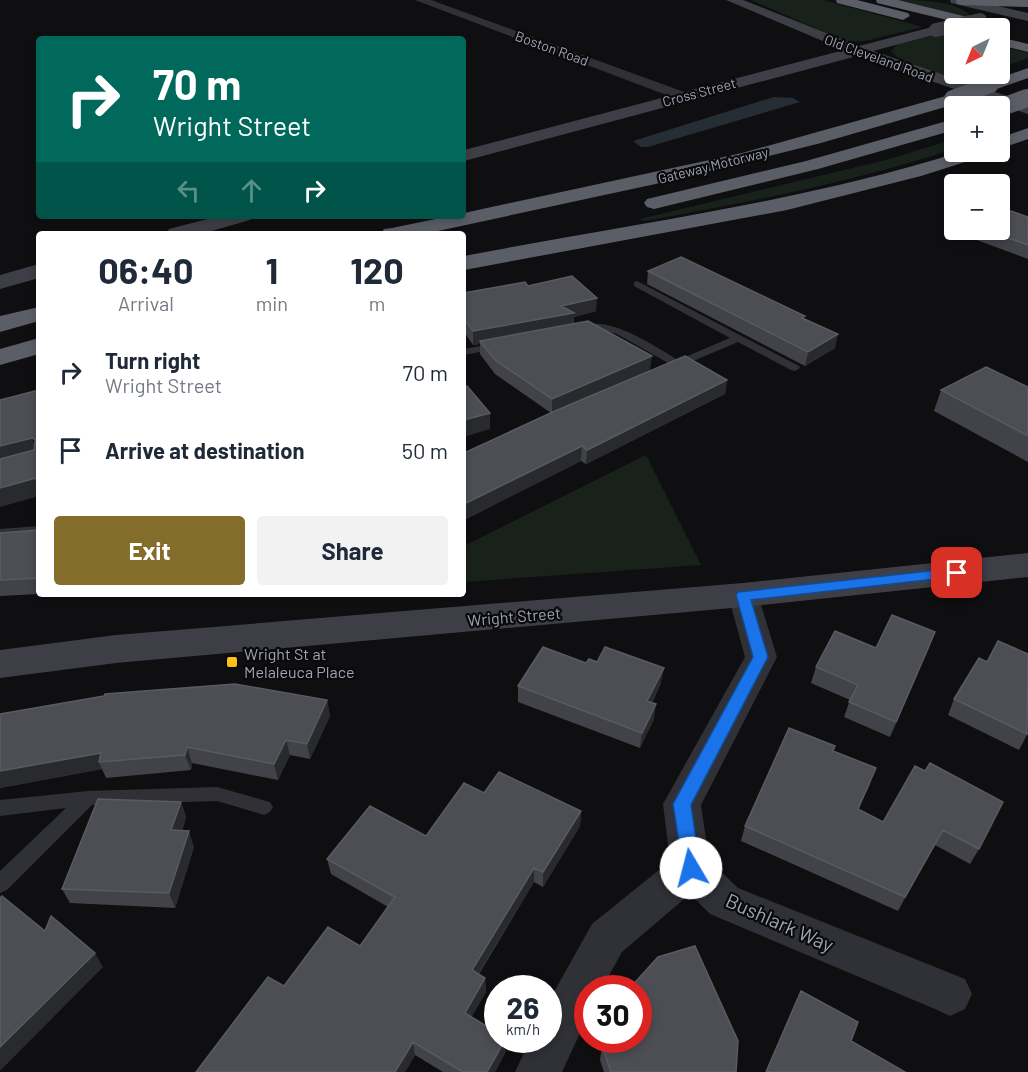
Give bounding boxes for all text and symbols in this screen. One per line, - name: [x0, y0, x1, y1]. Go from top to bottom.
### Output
- north arrow: [944, 18, 1010, 84]
- map controls: [944, 18, 1010, 240]
- street label: Boston Road: [513, 27, 591, 69]
- street label: Old Cleveland Road: [822, 30, 936, 86]
- text: 70 m: [153, 58, 241, 108]
- icon: right: [54, 60, 132, 138]
- street label: Cross Street: [660, 74, 738, 110]
- button: +: [944, 96, 1010, 162]
- text: Wright Street: [153, 109, 311, 141]
- street label: Gateway Motorway: [656, 143, 770, 187]
- icon: left: [172, 174, 205, 207]
- icon: ahead: [235, 174, 268, 207]
- icon: right: [298, 174, 331, 207]
- button: −: [944, 174, 1010, 240]
- text: 06:40: [98, 248, 193, 291]
- text: 1: [266, 248, 278, 291]
- text: 120: [350, 248, 404, 291]
- text: Arrival: [118, 291, 174, 315]
- text: min: [256, 291, 288, 315]
- text: m: [369, 291, 385, 315]
- text: Turn right: [105, 347, 200, 373]
- icon: right: [54, 356, 87, 389]
- text: 70 m: [403, 359, 448, 385]
- text: Wright Street: [105, 373, 222, 397]
- icon: arrive: [54, 434, 87, 467]
- text: Arrive at destination: [105, 437, 304, 463]
- text: 50 m: [402, 437, 448, 463]
- button: Exit: [54, 516, 245, 585]
- button: Share: [257, 516, 448, 585]
- pin: [931, 547, 982, 598]
- icon: arrive: [940, 556, 973, 589]
- street label: Wright Street: [466, 602, 562, 630]
- place label: Wright St at Melaleuca Place: [244, 644, 354, 681]
- marker: Wright St at Melaleuca Place: [225, 655, 239, 669]
- position arrow: [659, 836, 723, 900]
- street label: Bushlark Way: [722, 888, 838, 956]
- speed limit sign: 30: [574, 975, 652, 1053]
- text: 26: [507, 989, 539, 1025]
- text: km/h: [506, 1020, 540, 1038]

